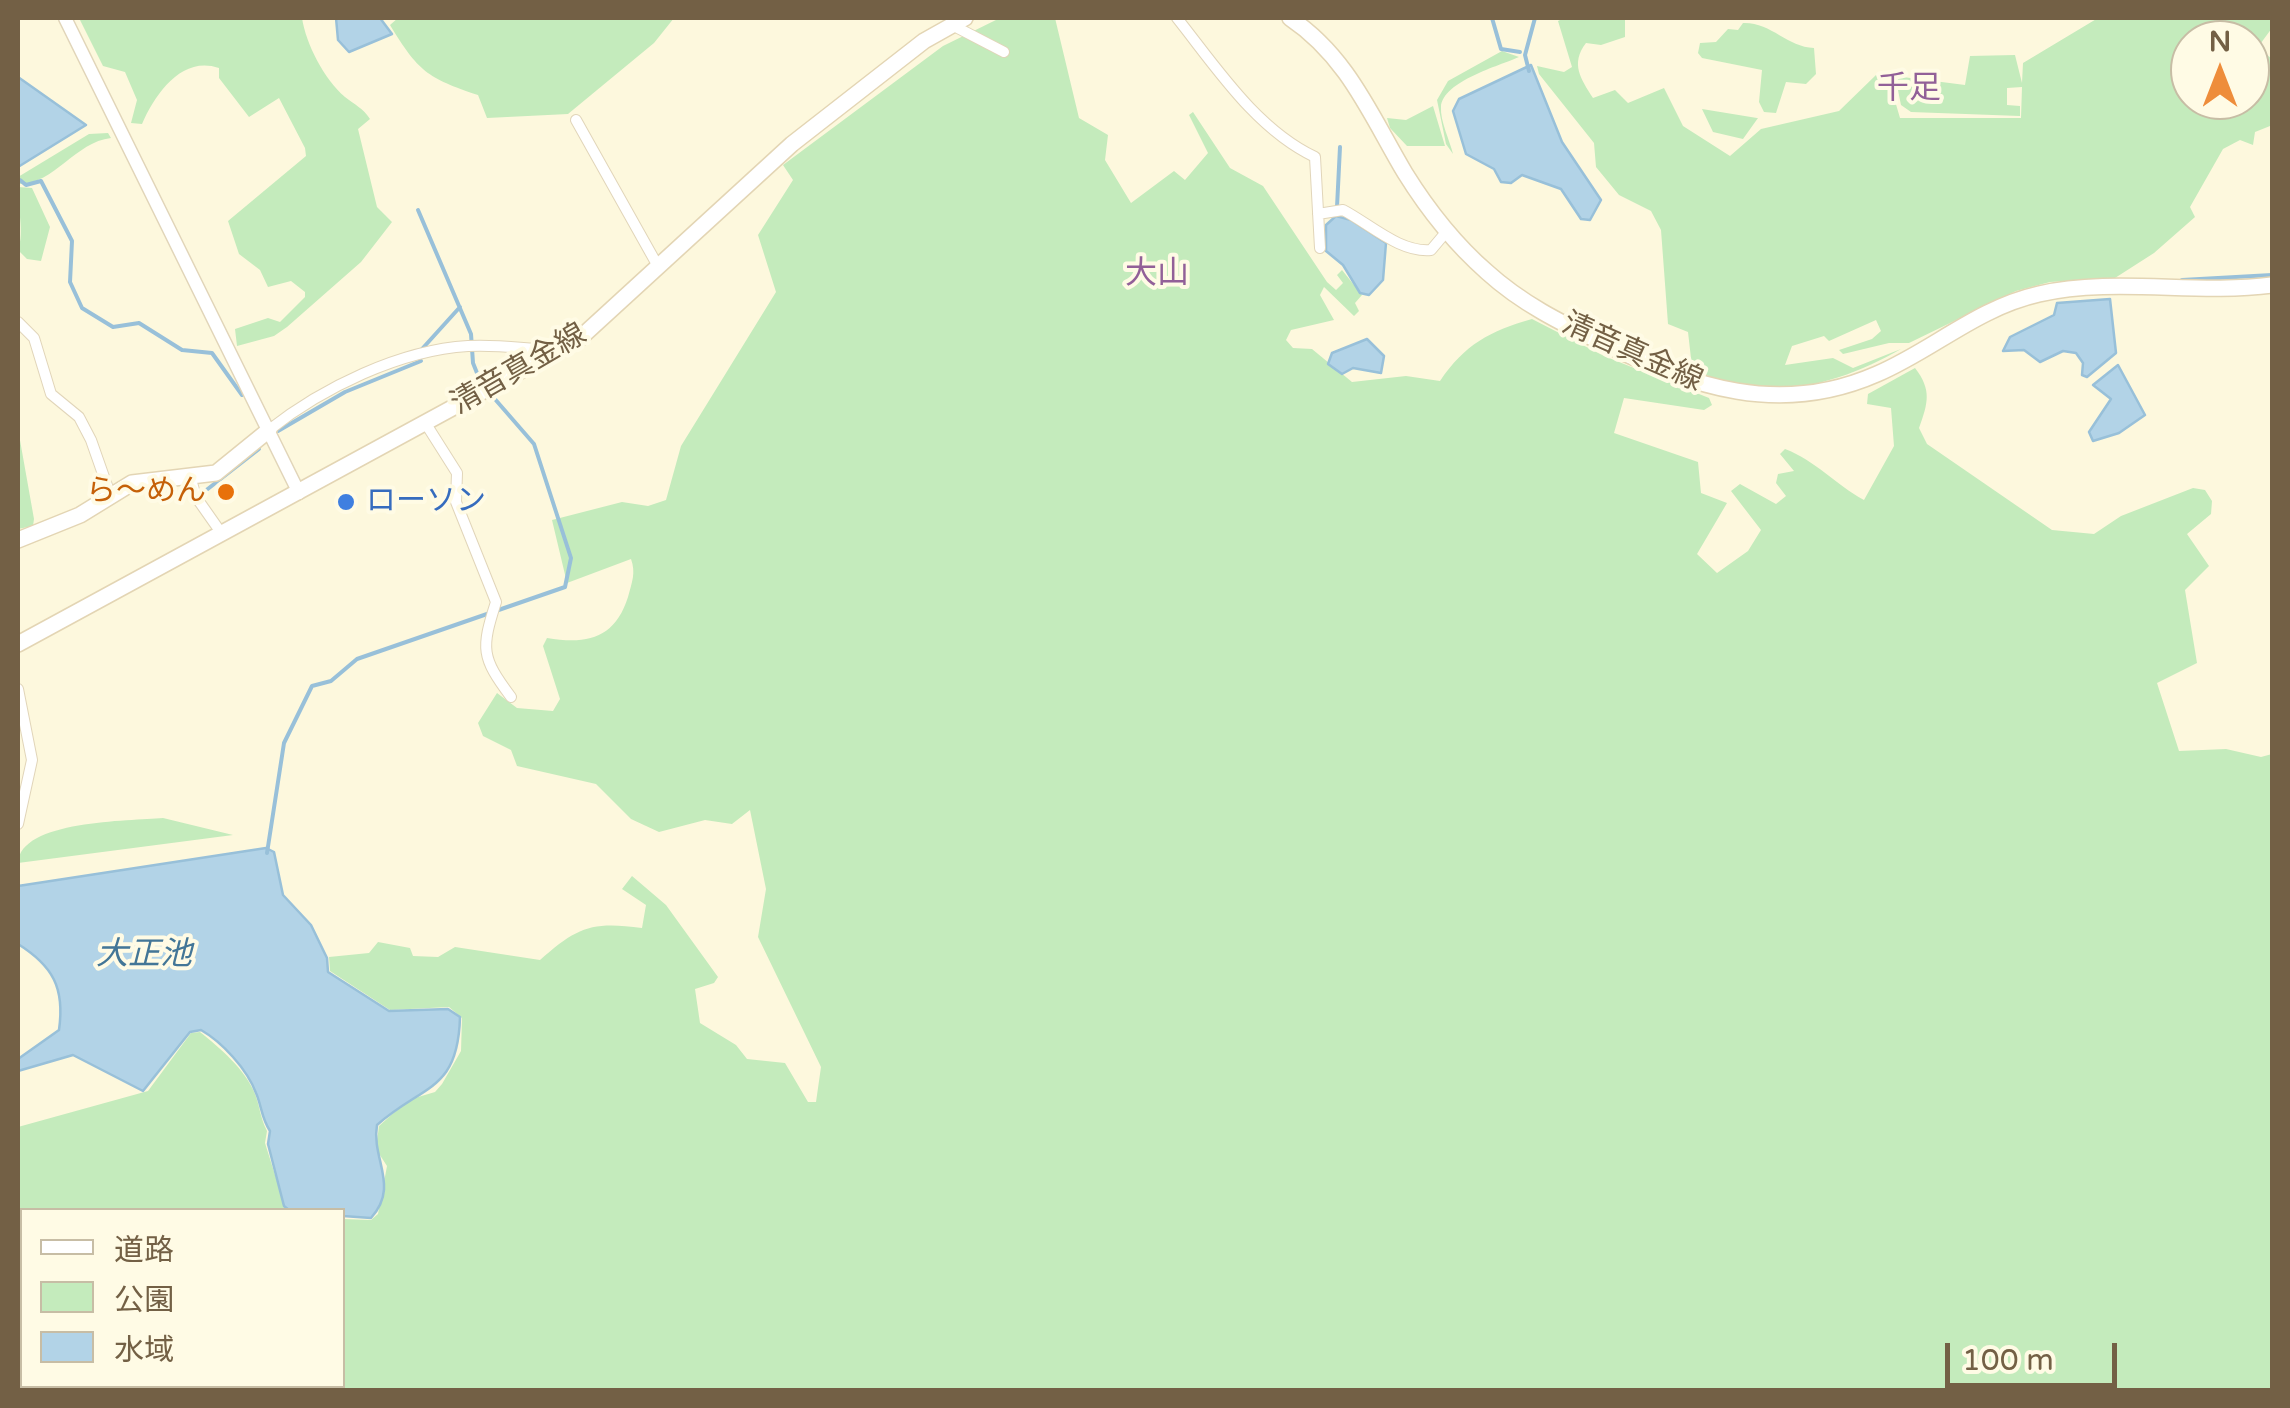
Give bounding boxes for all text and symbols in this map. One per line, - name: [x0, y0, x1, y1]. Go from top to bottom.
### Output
- north arrow: [2170, 20, 2270, 120]
- text: N: [2209, 25, 2231, 59]
- district label: 千足: [1877, 71, 1941, 109]
- district label: 大山: [1125, 256, 1189, 294]
- street label: 清音真金線: [1556, 306, 1708, 400]
- street label: 清音真金線: [445, 317, 593, 423]
- place label: ら～めん: [86, 474, 206, 510]
- marker: ら～めん: [215, 481, 237, 503]
- place label: ローソン: [366, 484, 486, 520]
- marker: ローソン: [335, 491, 357, 513]
- water label: 大正池: [96, 937, 192, 975]
- legend: [20, 1208, 345, 1388]
- text: 道路: [114, 1232, 174, 1269]
- text: 公園: [114, 1282, 174, 1319]
- scale bar: [1950, 1323, 2122, 1385]
- text: 水域: [114, 1332, 174, 1369]
- text: 100 m: [1962, 1342, 2054, 1379]

